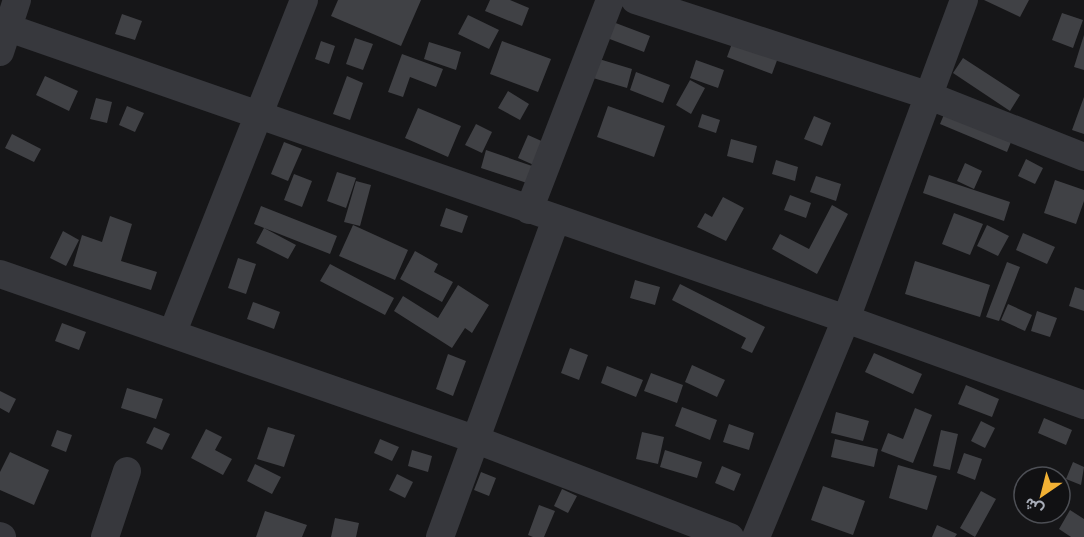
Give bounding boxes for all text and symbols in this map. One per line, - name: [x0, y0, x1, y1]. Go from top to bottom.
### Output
- north arrow: [1012, 465, 1072, 525]
- text: ش: [1020, 494, 1047, 521]

